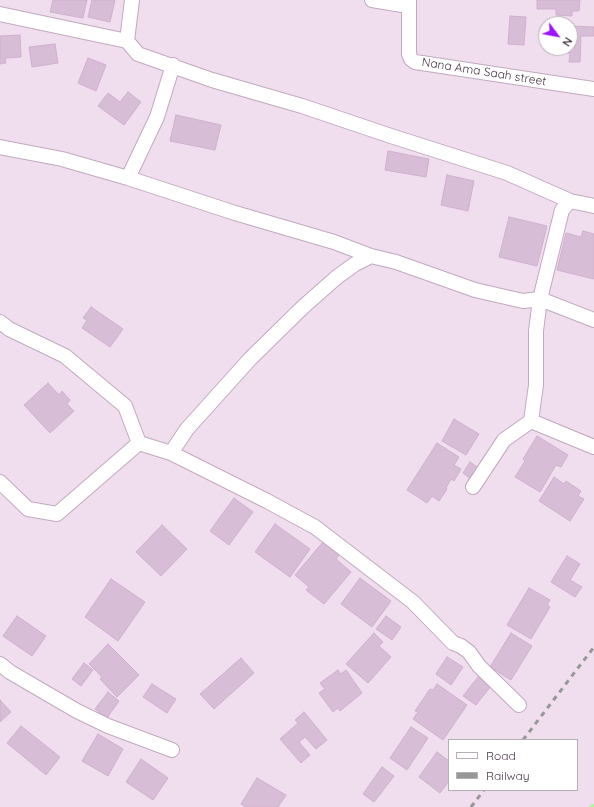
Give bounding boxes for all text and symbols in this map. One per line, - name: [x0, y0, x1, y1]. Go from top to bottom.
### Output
- north arrow: [538, 16, 578, 56]
- text: N: [559, 35, 575, 49]
- street label: Nana Ama Saah street: [421, 55, 547, 89]
- legend: [448, 739, 578, 791]
- text: Road: [486, 748, 516, 763]
- text: Railway: [486, 768, 530, 783]

